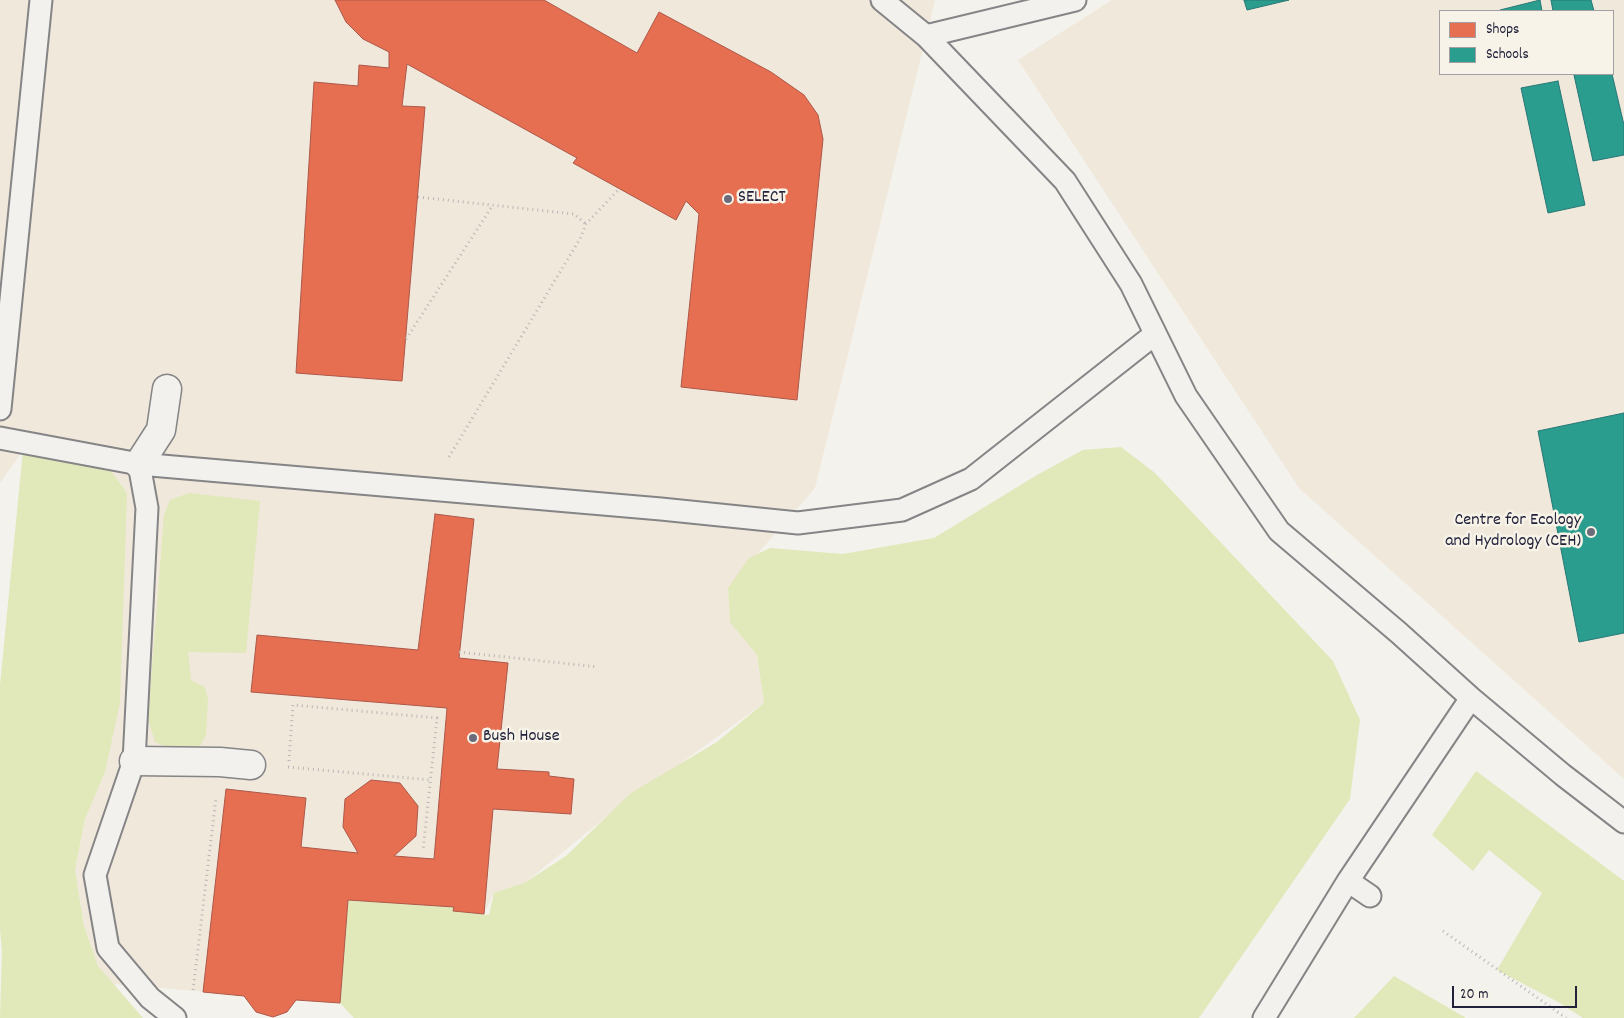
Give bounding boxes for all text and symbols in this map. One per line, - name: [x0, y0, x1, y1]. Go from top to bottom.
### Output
- legend: [1439, 10, 1614, 75]
- text: Shops: [1486, 19, 1519, 41]
- text: Schools: [1486, 44, 1529, 66]
- place label: SELECT: [738, 188, 786, 210]
- marker: SELECT: [722, 193, 734, 205]
- place label: Centre for Ecology and Hydrology (CEH): [1445, 511, 1581, 554]
- marker: Centre for Ecology and Hydrology (CEH): [1585, 526, 1597, 538]
- place label: Bush House: [483, 727, 560, 749]
- marker: Bush House: [467, 732, 479, 744]
- scale bar: [1454, 976, 1579, 1008]
- text: 20 m: [1460, 984, 1488, 1006]

